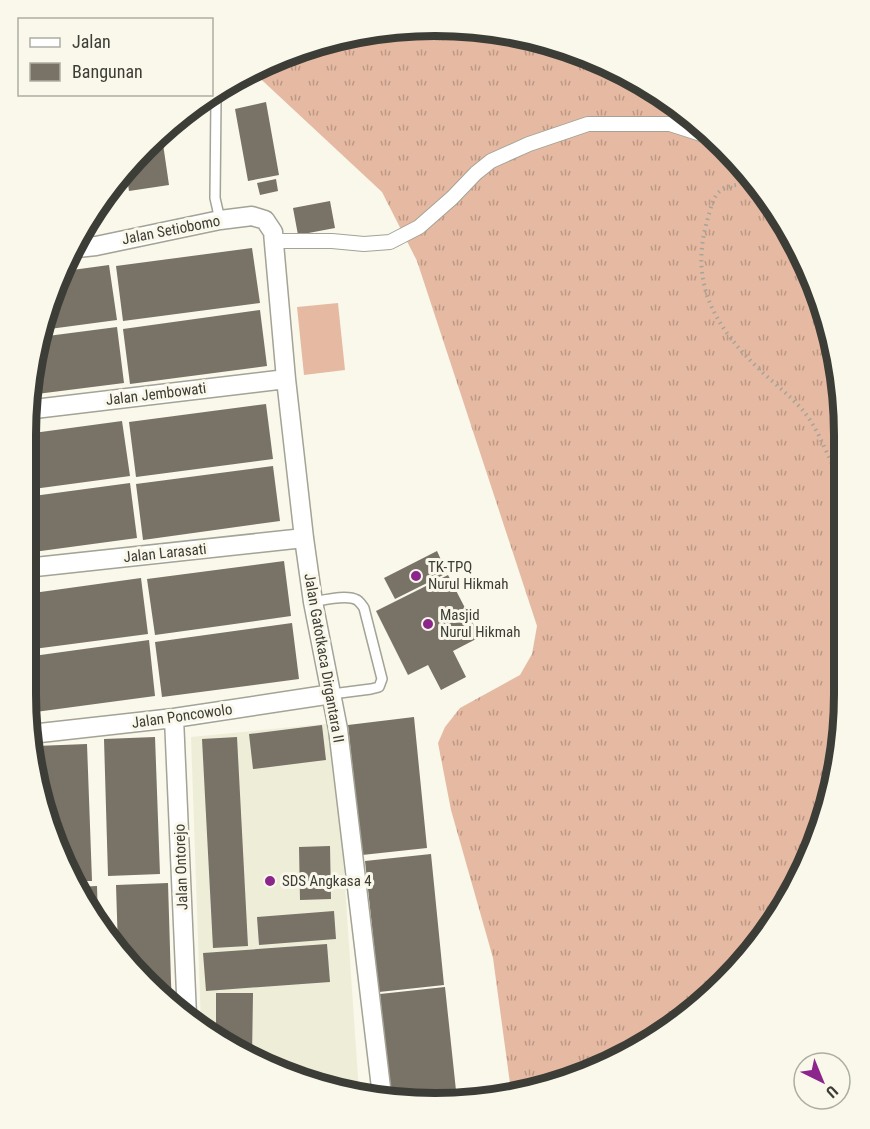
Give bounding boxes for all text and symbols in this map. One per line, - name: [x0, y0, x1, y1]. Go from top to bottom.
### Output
- legend: [18, 18, 213, 96]
- text: Jalan: [72, 31, 111, 52]
- text: Bangunan: [72, 61, 143, 82]
- street label: Jalan Setiobomo: [120, 212, 222, 248]
- street label: Jalan Jembowati: [105, 379, 207, 409]
- street label: Jalan Larasati: [123, 540, 207, 566]
- place label: TK-TPQ Nurul Hikmah: [428, 558, 508, 593]
- marker: TK-TPQ Nurul Hikmah: [409, 569, 423, 583]
- street label: Jalan Gatotkaca Dirgantara II: [300, 572, 348, 744]
- place label: Masjid Nurul Hikmah: [440, 606, 520, 641]
- marker: Masjid Nurul Hikmah: [421, 617, 435, 631]
- street label: Jalan Poncowolo: [130, 700, 234, 732]
- street label: Jalan Ontorejo: [171, 824, 191, 910]
- place label: SDS Angkasa 4: [282, 872, 372, 890]
- marker: SDS Angkasa 4: [263, 874, 277, 888]
- north arrow: [792, 1051, 852, 1111]
- text: U: [822, 1082, 842, 1102]

